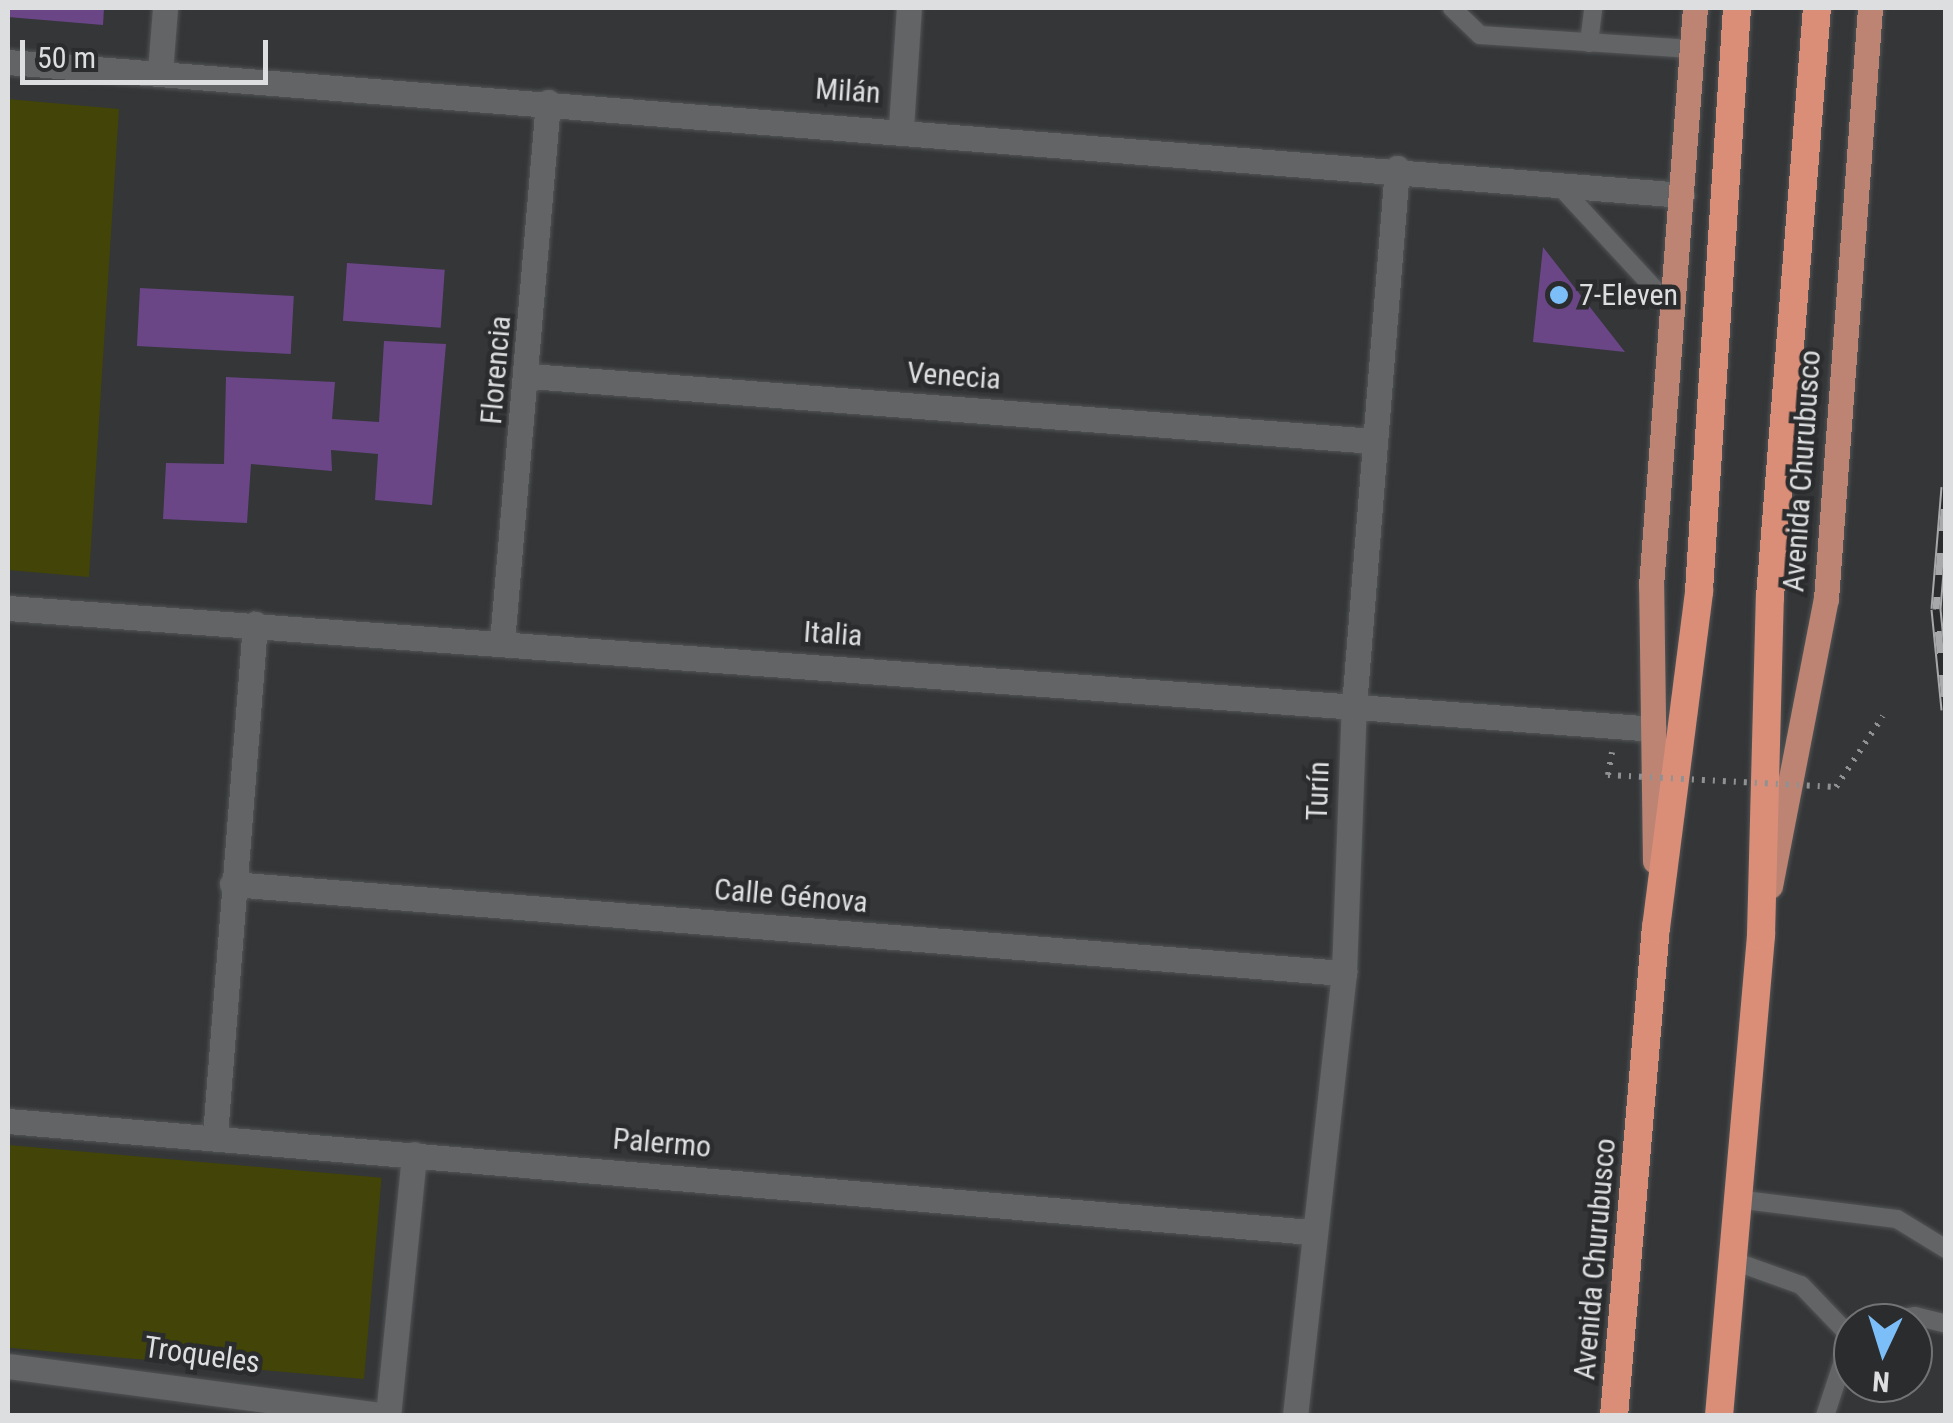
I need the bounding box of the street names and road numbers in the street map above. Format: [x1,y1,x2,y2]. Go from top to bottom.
street label: Milán [814,71,882,111]
street label: Florencia [473,314,519,426]
street label: Avenida Churubusco [1776,349,1828,593]
street label: Venecia [906,355,1002,397]
street label: Italia [802,614,864,654]
street label: Turín [1299,761,1337,821]
street label: Calle Génova [713,871,869,921]
street label: Palermo [611,1121,713,1165]
street label: Avenida Churubusco [1567,1137,1623,1381]
street label: Troqueles [142,1329,262,1381]

